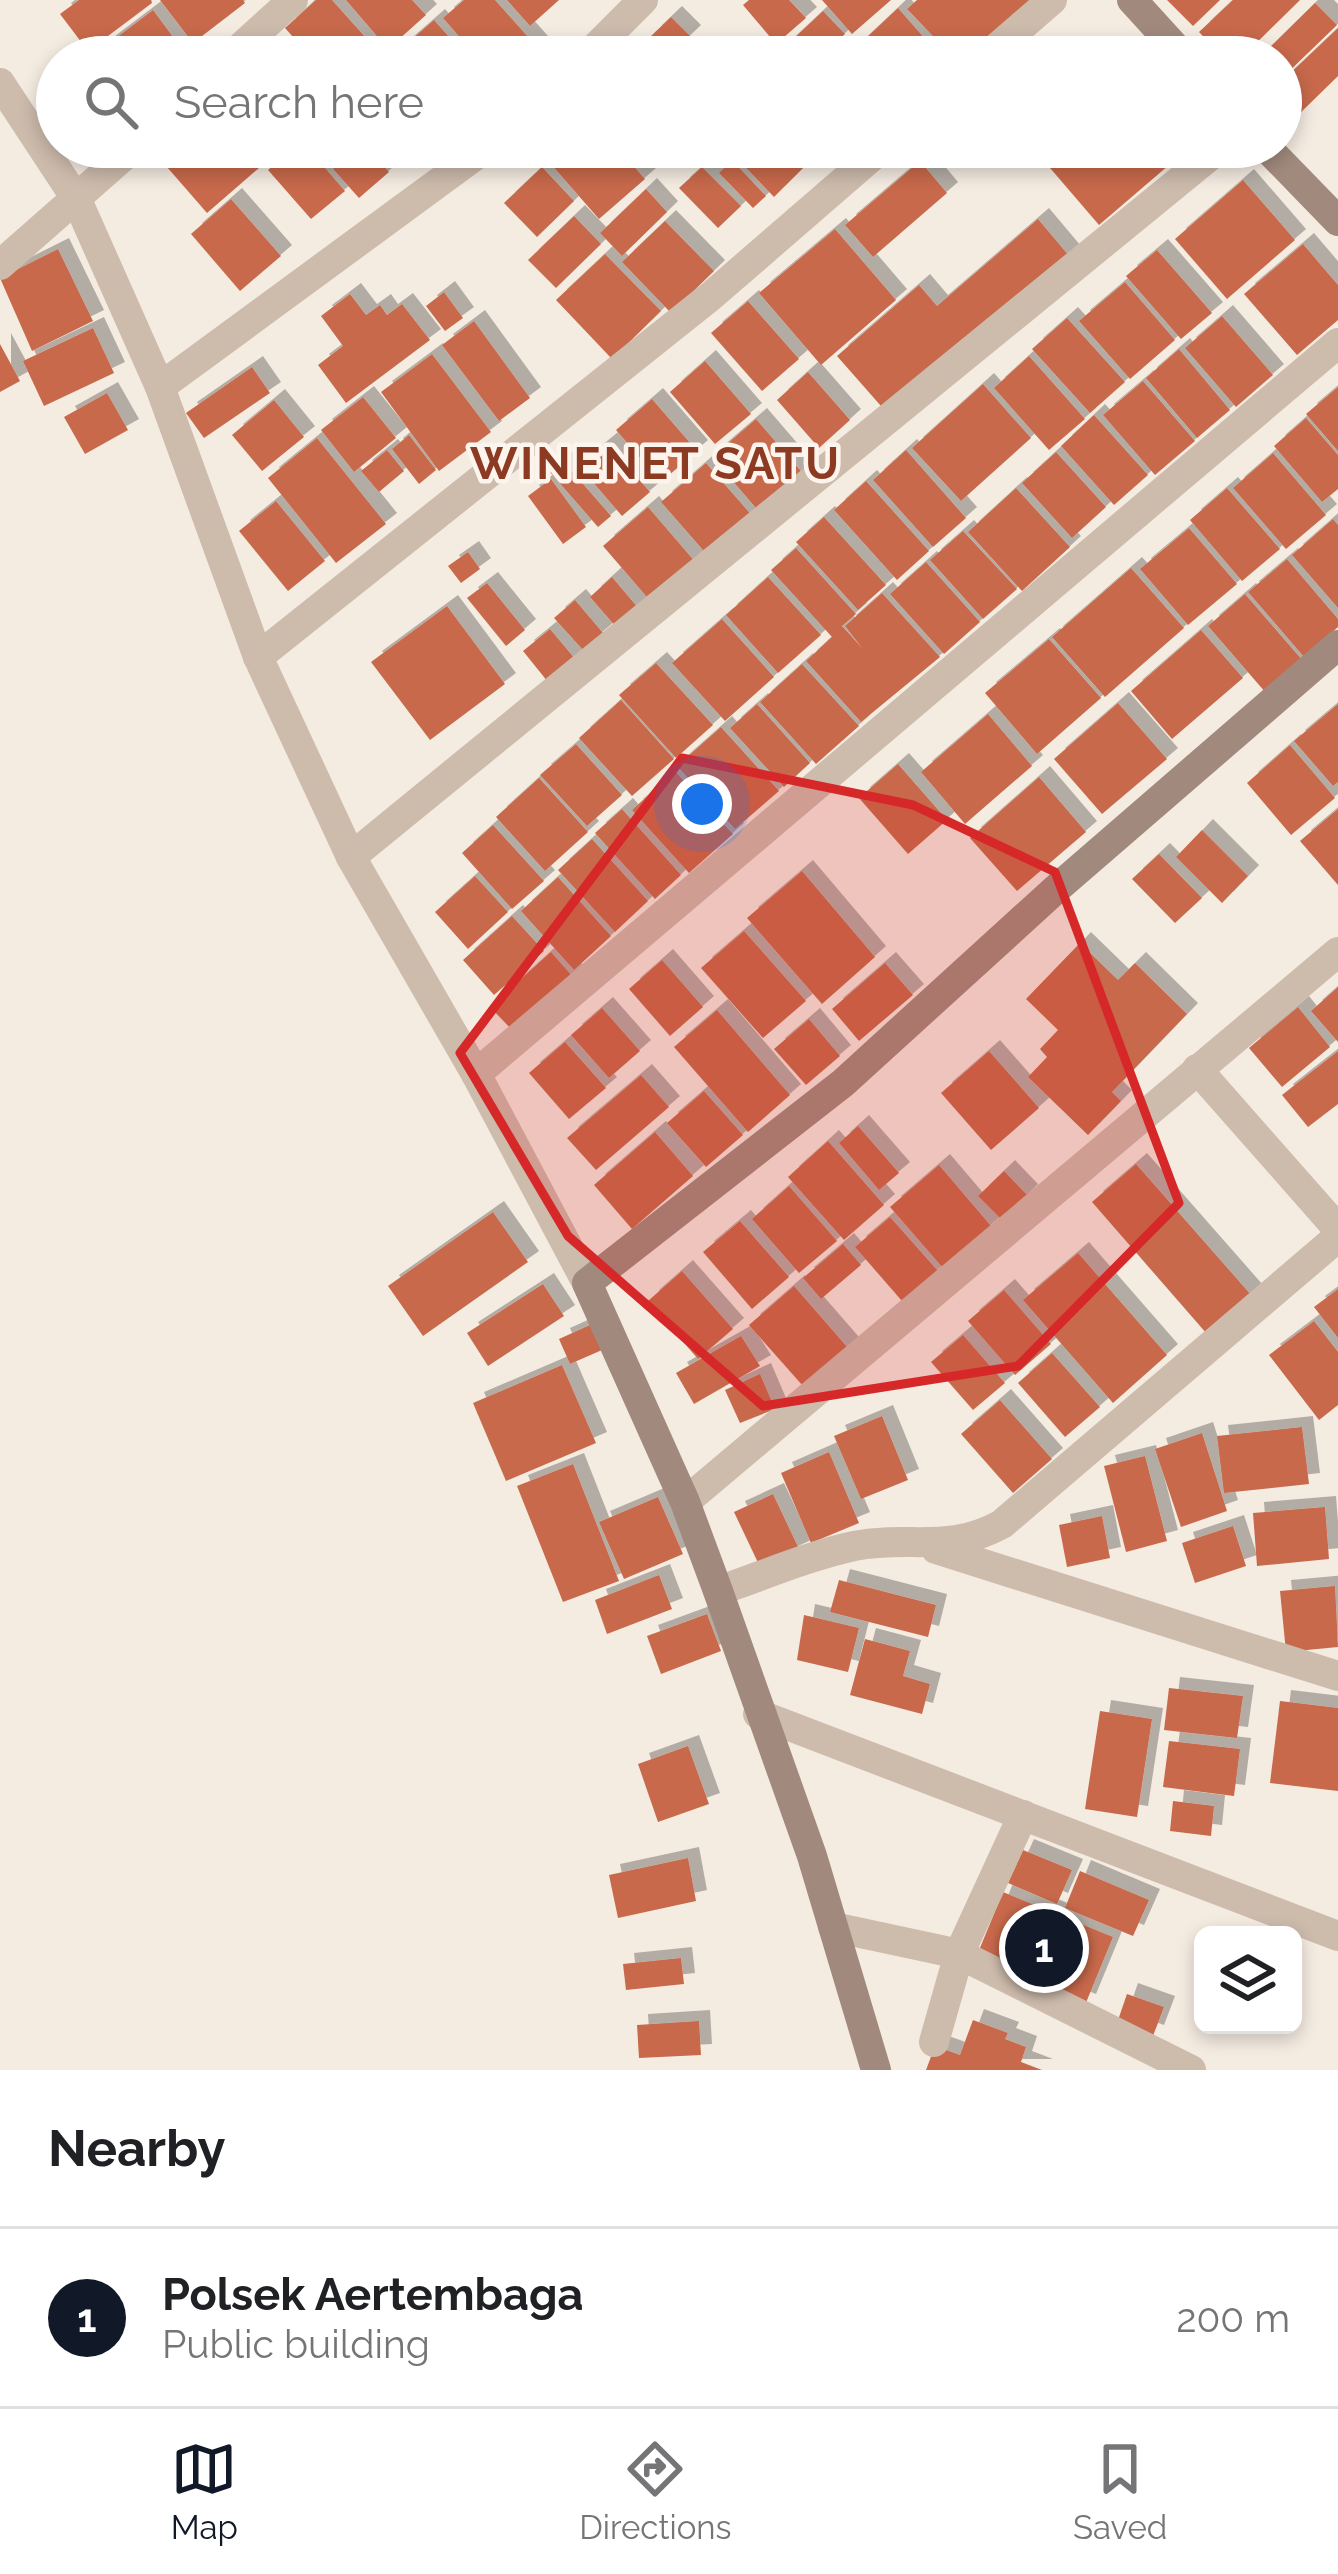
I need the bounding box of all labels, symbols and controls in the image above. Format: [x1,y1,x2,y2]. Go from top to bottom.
search box [36,36,1302,168]
icon: search [78,69,144,135]
text: Search here [174,76,424,129]
district label: WINENET SATU [470,437,842,490]
your location [672,774,732,834]
pin: 1 [1005,1903,1083,1993]
map controls [1194,1926,1302,2034]
button: layers [1194,1926,1302,2034]
text: Nearby [48,2118,225,2178]
text: Polsek Aertembaga [162,2268,583,2321]
text: 1 [77,2295,97,2341]
text: 200 m [1176,2295,1290,2341]
text: Public building [162,2321,430,2367]
tab: Map [171,2436,238,2547]
tab: Directions [579,2436,732,2547]
tab: Saved [1073,2436,1167,2547]

